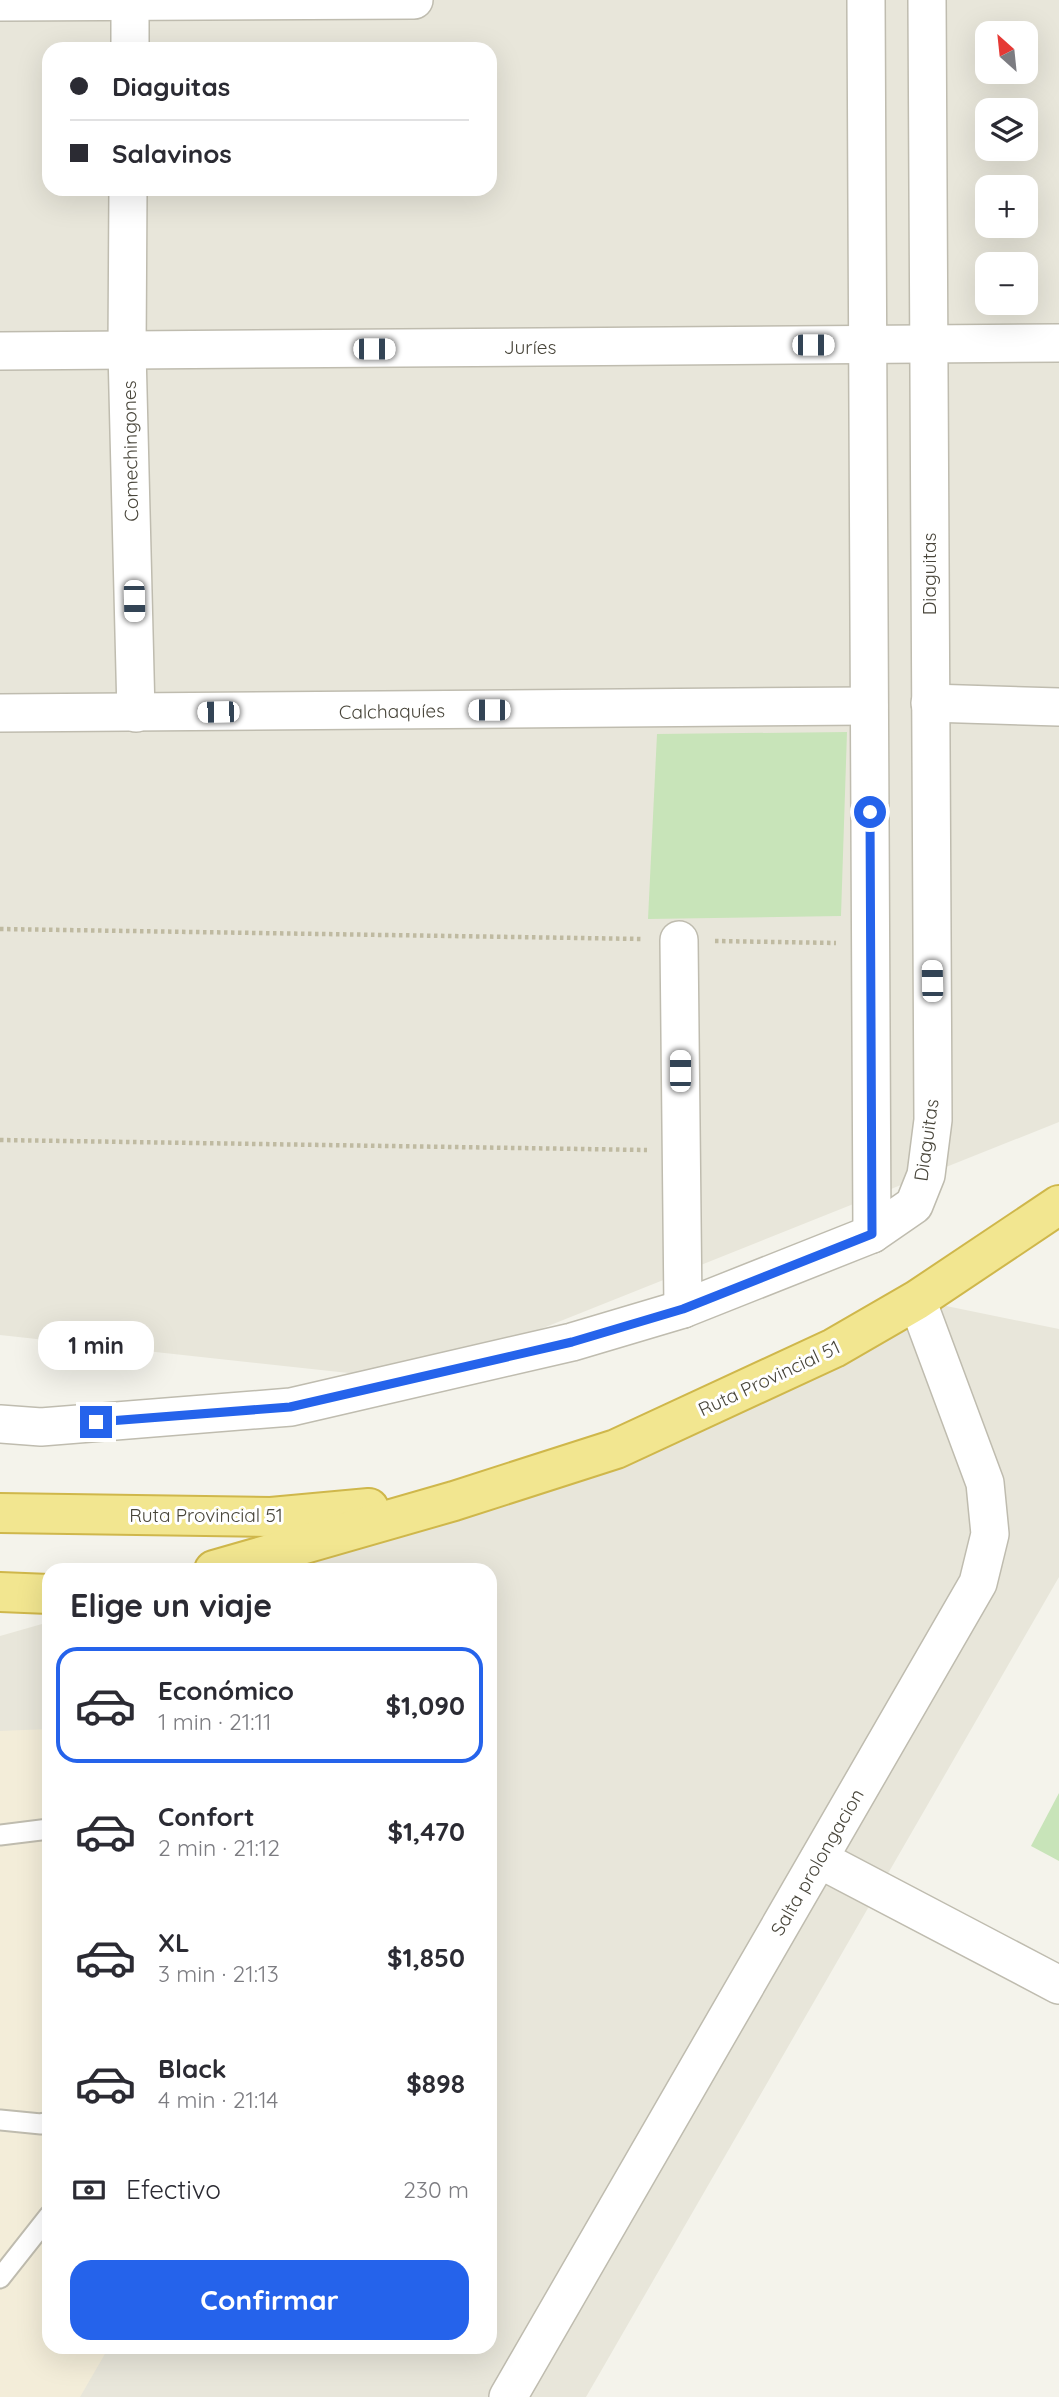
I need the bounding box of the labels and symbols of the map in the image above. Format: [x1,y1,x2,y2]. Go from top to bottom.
north arrow [975,21,1038,84]
street label: Juríes [504,335,556,359]
car [793,335,835,356]
car [354,339,396,360]
street label: Comechingones [117,380,143,522]
street label: Diaguitas [917,533,941,615]
car [124,580,145,622]
street label: Calchaquíes [339,698,445,724]
car [469,700,511,721]
car [197,701,240,723]
route start [854,796,886,828]
car [922,960,943,1002]
car [670,1050,691,1092]
street label: Diaguitas [908,1097,944,1183]
callout: 1 min [38,1320,154,1370]
street label: Ruta Provincial 51 [694,1335,844,1421]
route end [80,1406,112,1438]
street label: Ruta Provincial 51 [129,1503,283,1527]
street label: Salta prolongacion [765,1784,869,1940]

